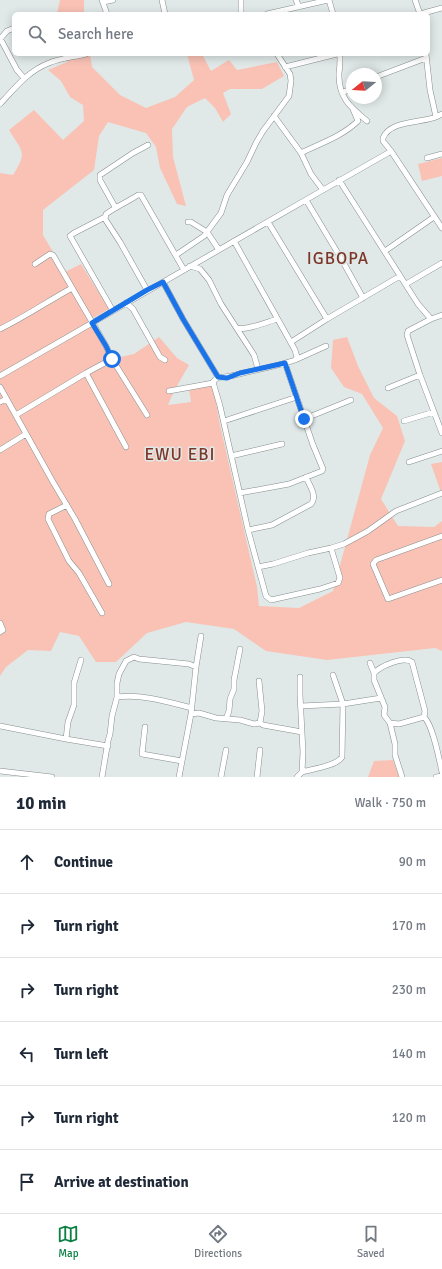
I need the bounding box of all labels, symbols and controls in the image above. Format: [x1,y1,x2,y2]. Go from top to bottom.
search box [12,12,430,56]
icon: search [26,23,48,45]
text: Search here [58,25,134,43]
north arrow [346,68,382,104]
district label: IGBOPA [307,248,369,269]
route start [103,350,121,368]
route end [295,410,313,428]
district label: EWU EBI [144,444,216,465]
text: 10 min [16,793,66,814]
text: Walk · 750 m [355,795,426,811]
icon: ahead [16,851,38,873]
text: Continue [54,853,113,871]
text: 90 m [399,854,426,870]
icon: right [16,915,38,937]
text: Turn right [54,917,119,935]
text: 170 m [392,918,426,934]
icon: right [16,979,38,1001]
text: Turn right [54,981,119,999]
text: 230 m [392,982,426,998]
icon: left [16,1043,38,1065]
text: Turn left [54,1045,108,1063]
text: 140 m [392,1046,426,1062]
icon: right [16,1107,38,1129]
text: Turn right [54,1109,119,1127]
text: 120 m [392,1110,426,1126]
icon: arrive [16,1171,38,1193]
text: Arrive at destination [54,1173,189,1191]
tab: Map [57,1223,79,1260]
tab: Directions [194,1223,242,1260]
tab: Saved [357,1223,385,1260]

